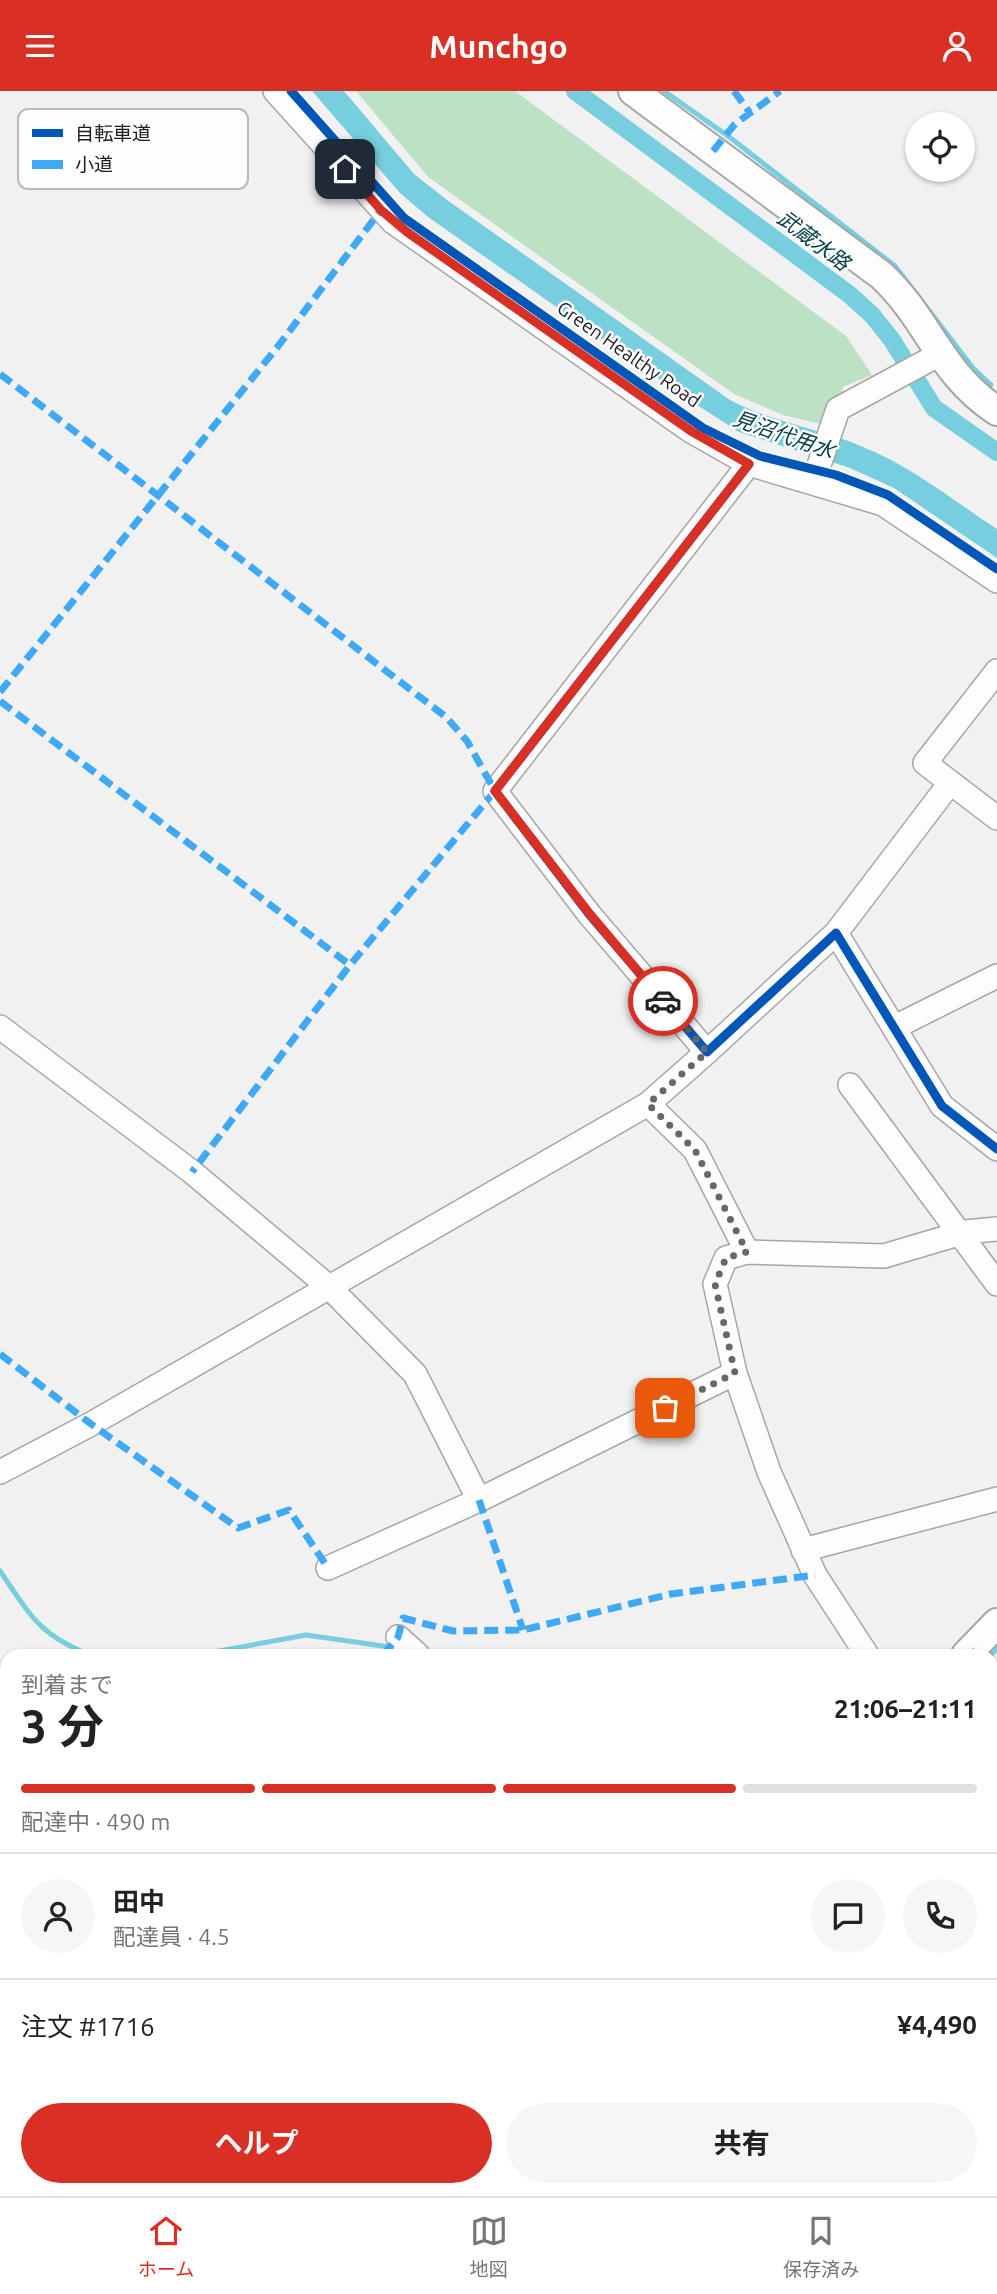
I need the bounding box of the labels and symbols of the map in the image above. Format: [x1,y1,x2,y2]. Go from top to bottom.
legend [18,109,248,189]
text: 自転車道 [75,122,151,144]
pin [315,139,375,199]
text: 小道 [75,153,113,175]
water label: 武蔵水路 [773,205,856,276]
street label: Green Healthy Road [553,296,705,412]
water label: 見沼代用水 [730,406,839,463]
courier [628,966,698,1036]
pin [635,1378,695,1438]

